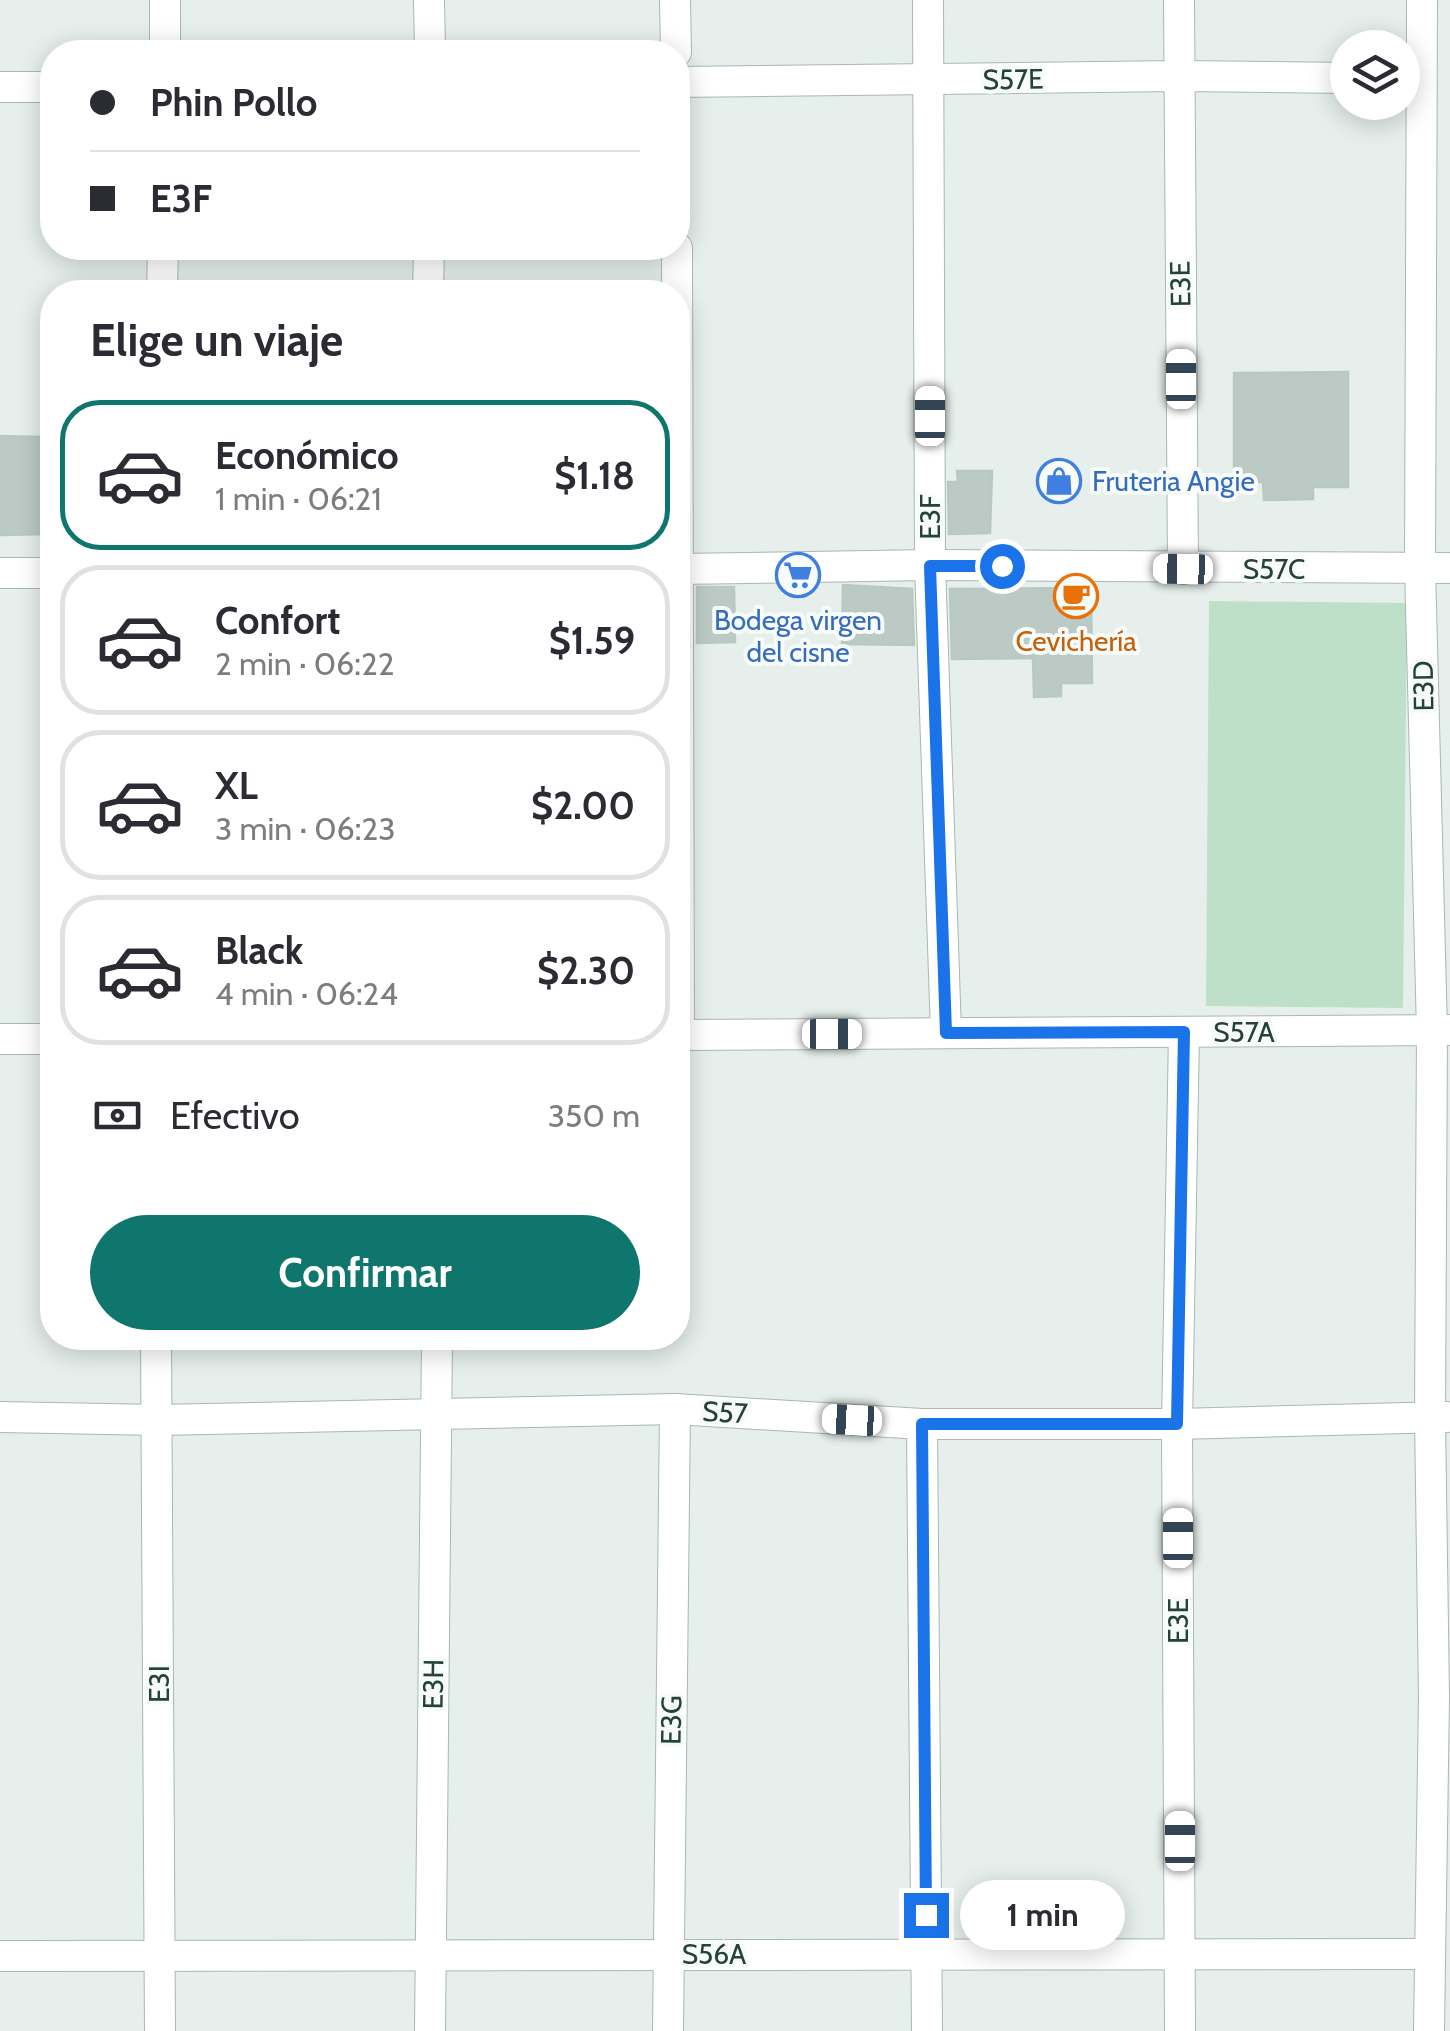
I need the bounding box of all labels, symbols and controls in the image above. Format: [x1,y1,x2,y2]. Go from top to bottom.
map controls [1330,30,1420,120]
button: layers [1330,30,1420,120]
street label: S57E [982,61,1044,97]
text: Phin Pollo [150,79,317,126]
text: E3F [150,175,212,222]
street label: E3E [1163,261,1197,307]
text: Elige un viaje [90,313,343,367]
car [1166,349,1196,409]
car [915,386,945,446]
icon: car [95,430,185,520]
text: Económico [215,432,399,479]
text: $1.18 [554,452,635,499]
shop icon: Fruteria Angie [1036,458,1082,504]
place label: Fruteria Angie [1092,464,1255,498]
text: 1 min · 06:21 [215,479,382,518]
street label: E3F [913,494,947,540]
route start [980,544,1025,589]
supermarket icon: Bodega virgen del cisne [775,552,821,598]
street label: S57C [1243,552,1305,586]
car [1153,553,1213,585]
cafe icon: Cevichería [1053,573,1099,619]
icon: car [95,595,185,685]
text: Confort [215,597,340,644]
place label: Bodega virgen del cisne [714,603,882,669]
text: $1.59 [549,617,635,664]
place label: Cevichería [1015,624,1137,658]
text: 2 min · 06:22 [215,644,394,683]
street label: E3D [1406,660,1440,712]
icon: car [95,760,185,850]
text: XL [215,762,258,809]
text: $2.00 [531,782,635,829]
text: 3 min · 06:23 [215,809,396,848]
icon: car [95,925,185,1015]
text: Black [215,927,303,974]
text: $2.30 [537,947,635,994]
text: 4 min · 06:24 [215,974,398,1013]
street label: S57A [1213,1015,1276,1049]
car [802,1019,862,1049]
icon: cash [90,1088,145,1143]
text: Efectivo [170,1092,300,1139]
text: 350 m [548,1096,640,1135]
button: Confirmar [90,1215,640,1330]
street label: S57 [701,1394,749,1430]
car [821,1403,883,1437]
car [1163,1508,1193,1568]
street label: E3E [1161,1598,1195,1644]
street label: E3H [416,1658,450,1710]
street label: E3I [142,1665,176,1703]
street label: E3G [654,1695,688,1745]
car [1165,1811,1195,1871]
callout: 1 min [961,1880,1126,1950]
route end [904,1893,949,1938]
text: 1 min [1006,1895,1079,1934]
street label: S56A [682,1937,747,1971]

